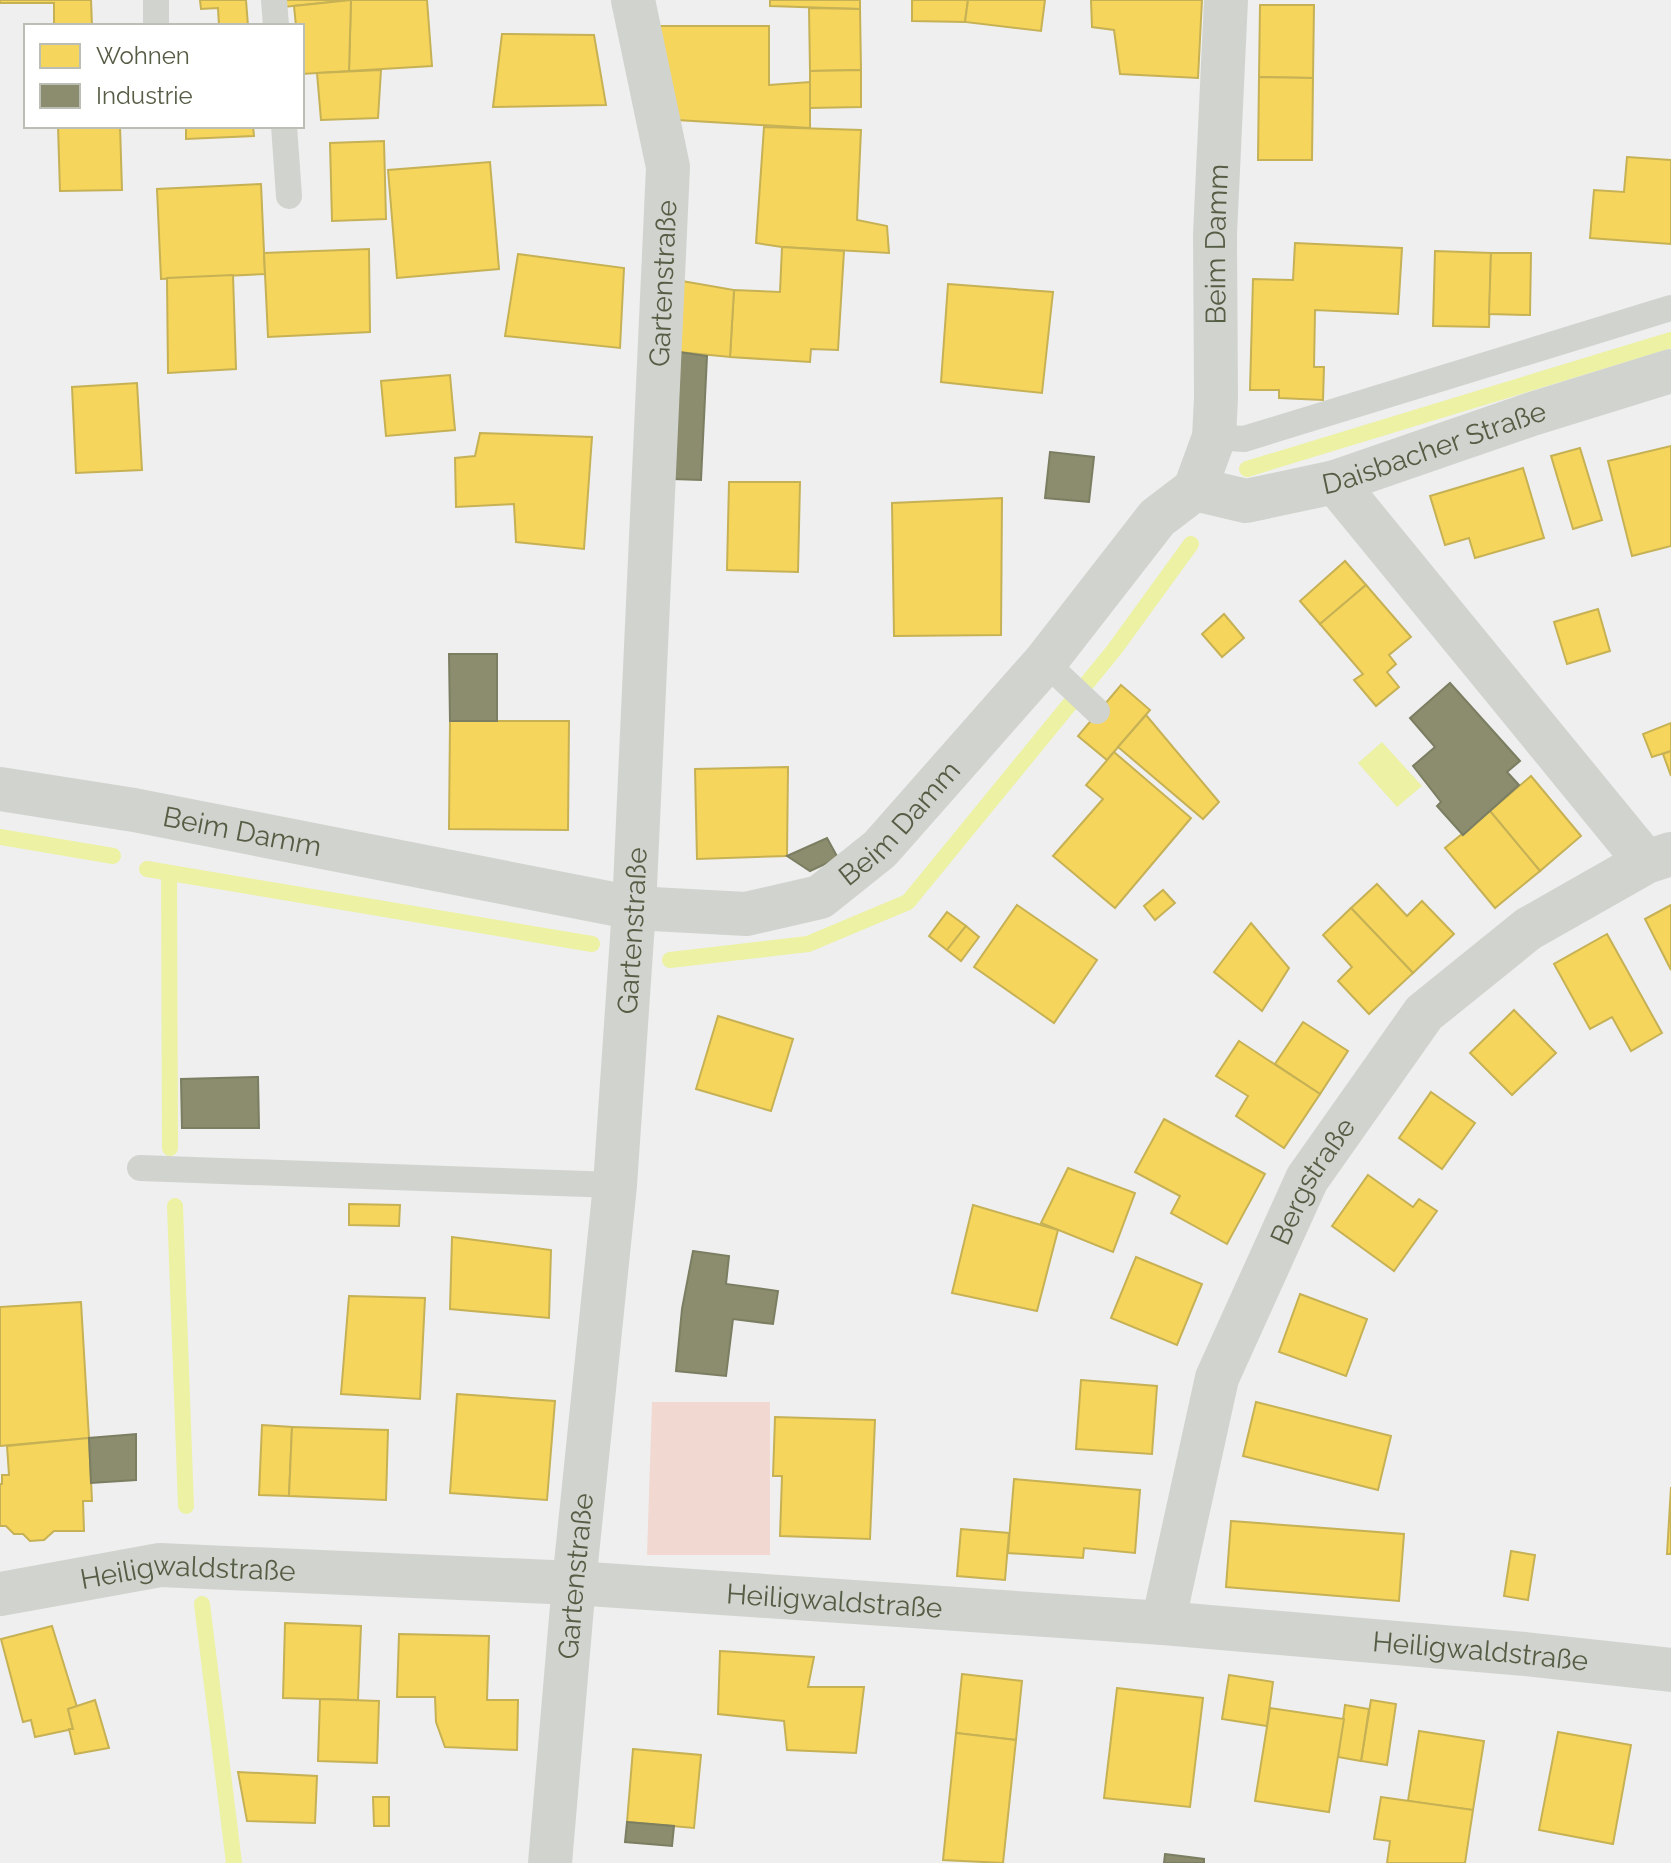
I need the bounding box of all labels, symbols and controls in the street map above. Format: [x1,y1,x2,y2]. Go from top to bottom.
legend [24,24,304,128]
text: Wohnen [96,41,190,70]
text: Industrie [96,81,193,110]
street label: Beim Damm [1199,163,1235,325]
street label: Gartenstraße [643,199,683,368]
street label: Daisbacher Straße [1319,395,1550,501]
street label: Beim Damm [832,754,967,893]
street label: Beim Damm [160,800,324,863]
street label: Gartenstraße [611,847,654,1015]
street label: Bergstraße [1264,1111,1362,1250]
street label: Gartenstraße [552,1491,600,1661]
street label: Heiligwaldstraße [78,1549,296,1596]
street label: Heiligwaldstraße [725,1577,944,1625]
street label: Heiligwaldstraße [1371,1625,1590,1678]

